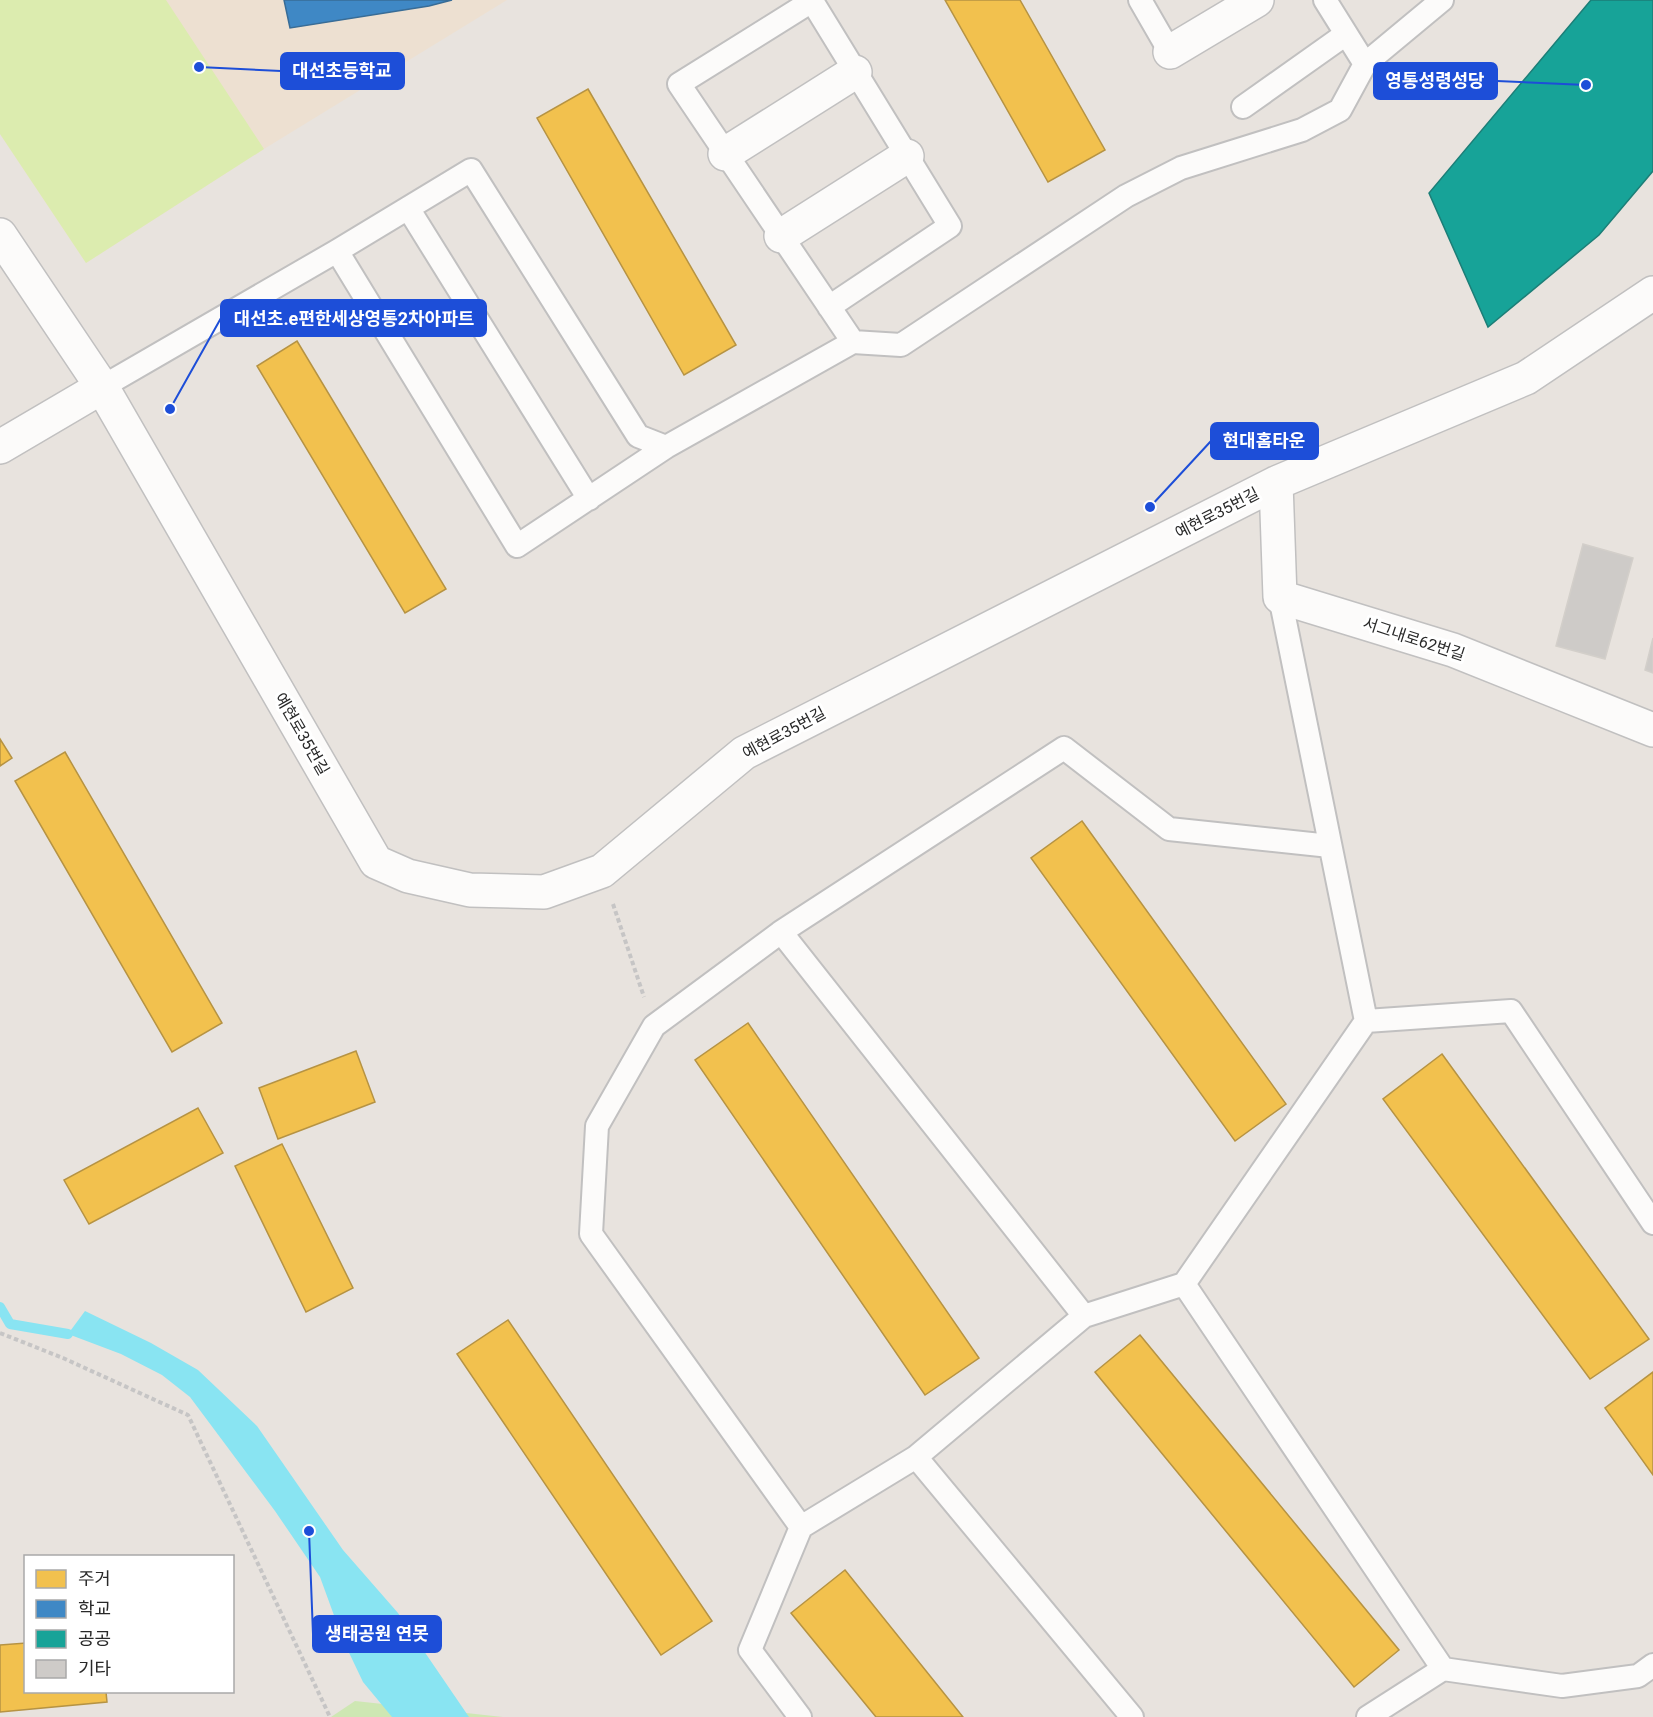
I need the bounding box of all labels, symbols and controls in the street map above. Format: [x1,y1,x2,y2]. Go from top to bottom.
callout: 대선초등학교 [281,53,404,89]
text: 대선초등학교 [292,60,392,81]
callout: 영통성령성당 [1374,63,1497,99]
text: 영통성령성당 [1385,70,1485,91]
callout: 대선초.e편한세상영통2차아파트 [221,300,486,336]
text: 대선초.e편한세상영통2차아파트 [234,308,474,329]
callout: 현대홈타운 [1211,423,1318,459]
text: 현대홈타운 [1223,430,1305,451]
street label: 예현로35번길 [1172,484,1262,542]
street label: 서그내로62번길 [1361,614,1467,664]
street label: 예현로35번길 [271,690,333,778]
street label: 예현로35번길 [739,703,829,763]
legend [24,1555,234,1693]
text: 주거 [78,1568,111,1589]
text: 학교 [78,1598,111,1619]
callout: 생태공원 연못 [313,1616,441,1652]
text: 생태공원 연못 [325,1623,429,1644]
text: 공공 [78,1628,111,1649]
text: 기타 [78,1658,112,1679]

